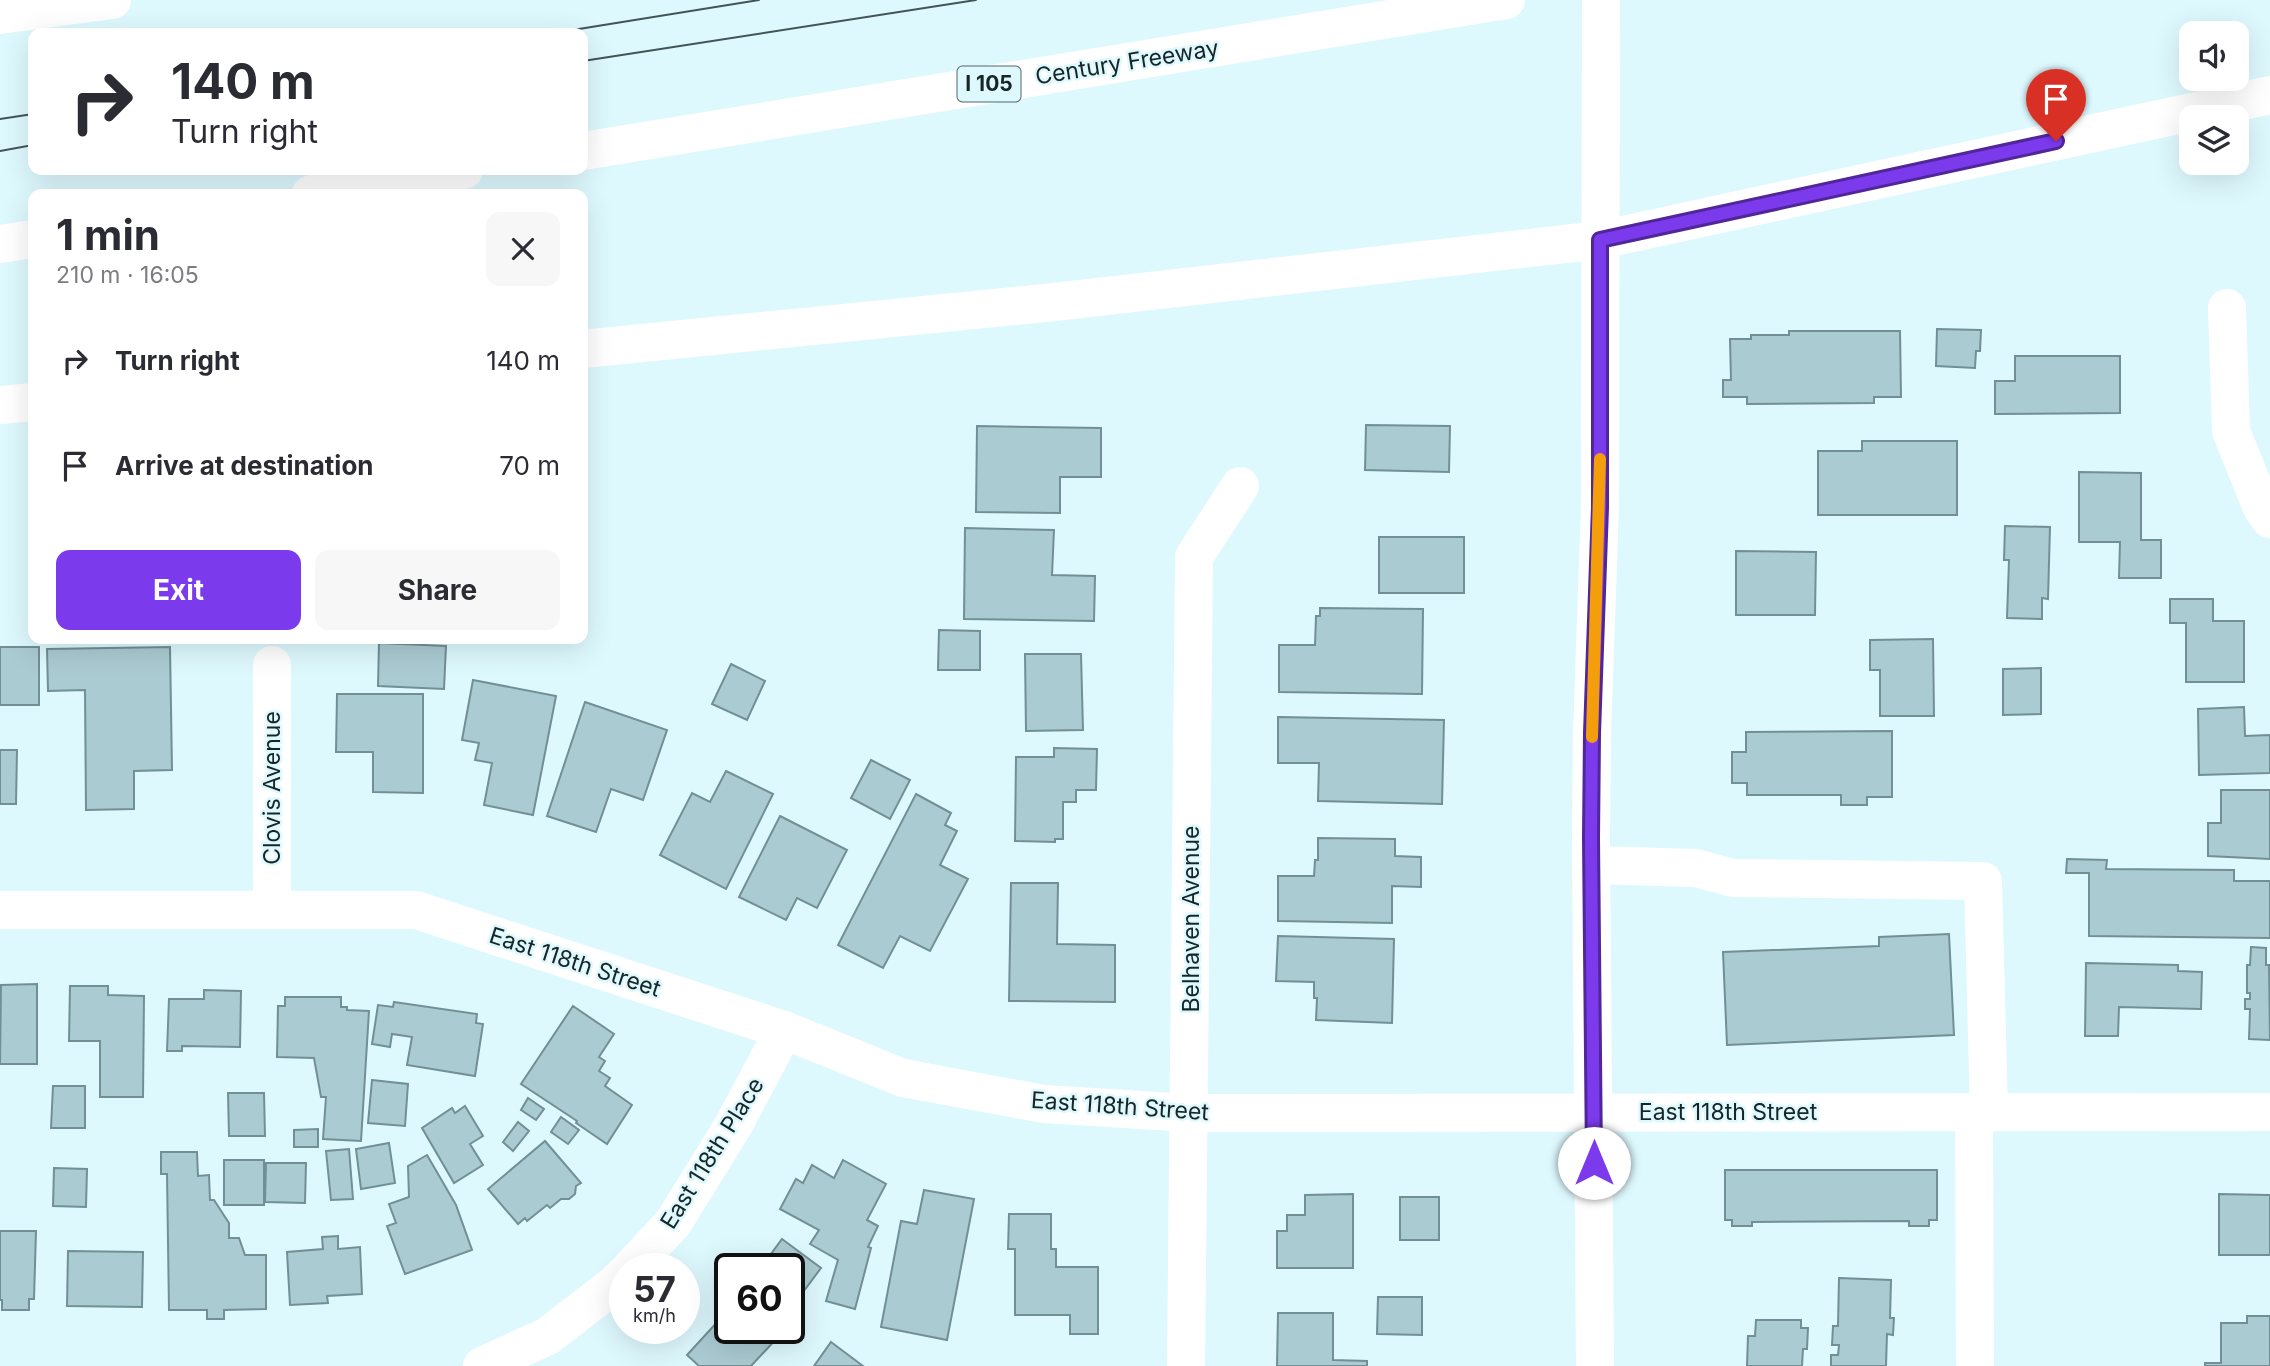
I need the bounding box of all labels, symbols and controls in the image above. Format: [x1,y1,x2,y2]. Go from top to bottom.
map controls [2179,21,2249,175]
button: sound [2179,21,2249,91]
street label: Century Freeway [1033,34,1221,90]
text: 140 m [171,52,315,111]
icon: right [56,56,147,147]
road number: I 105 [958,66,1020,102]
pin [2026,69,2086,141]
icon: arrive [2037,80,2075,118]
button: layers [2179,105,2249,175]
text: Turn right [171,112,318,151]
text: 1 min [56,209,160,260]
button: close [486,212,560,286]
text: 210 m · 16:05 [56,261,199,289]
icon: right [56,342,94,380]
text: Turn right [115,345,240,376]
text: 140 m [486,345,560,376]
icon: arrive [56,447,94,485]
text: Arrive at destination [115,450,374,481]
text: 70 m [499,450,560,481]
button: Exit [56,550,301,630]
button: Share [315,550,560,630]
street label: Clovis Avenue [258,711,286,865]
street label: Belhaven Avenue [1177,826,1205,1012]
street label: East 118th Street [486,921,665,1003]
street label: East 118th Place [654,1072,770,1234]
street label: East 118th Street [1030,1086,1210,1126]
street label: East 118th Street [1639,1098,1818,1126]
position arrow [1557,1126,1631,1200]
speed limit sign: 60 [714,1253,805,1344]
text: 57 [633,1268,676,1310]
text: km/h [633,1305,676,1326]

